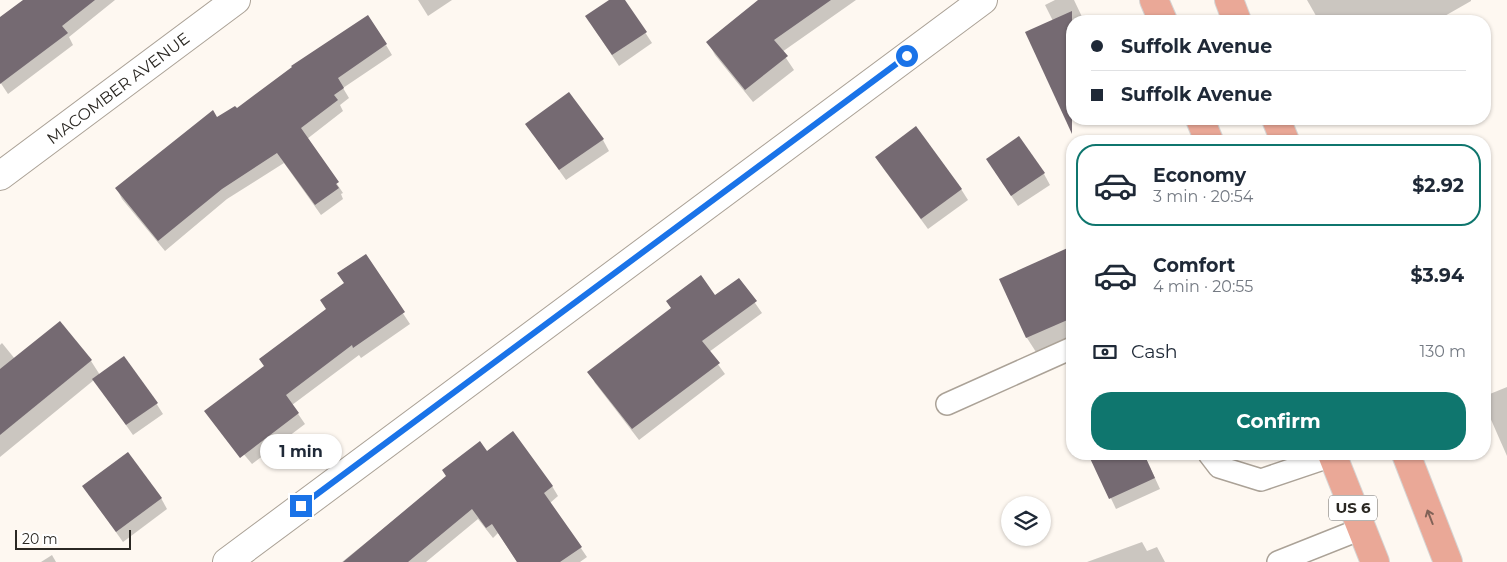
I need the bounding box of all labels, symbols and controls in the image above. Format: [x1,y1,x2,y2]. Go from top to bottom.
street label: MACOMBER AVENUE [43,29,193,148]
text: Suffolk Avenue [1121,35,1272,58]
route start [896,45,918,67]
text: Suffolk Avenue [1121,83,1272,106]
icon: car [1093,163,1138,208]
text: Economy [1153,164,1246,187]
text: $2.92 [1412,174,1464,197]
text: 3 min · 20:54 [1153,187,1253,206]
icon: car [1093,253,1138,298]
text: Comfort [1153,254,1235,277]
text: $3.94 [1411,264,1464,287]
text: 4 min · 20:55 [1153,277,1253,296]
icon: cash [1091,338,1119,366]
text: Cash [1131,340,1178,363]
text: 130 m [1419,342,1466,361]
button: Confirm [1091,392,1466,450]
callout: 1 min [260,434,342,468]
text: 1 min [279,442,323,461]
route end [290,495,312,517]
map controls [1001,496,1051,546]
button: layers [1001,496,1051,546]
road number: US 6 [1329,496,1377,520]
one-way arrow [1425,509,1434,525]
scale bar [15,527,131,550]
text: 20 m [22,530,58,548]

